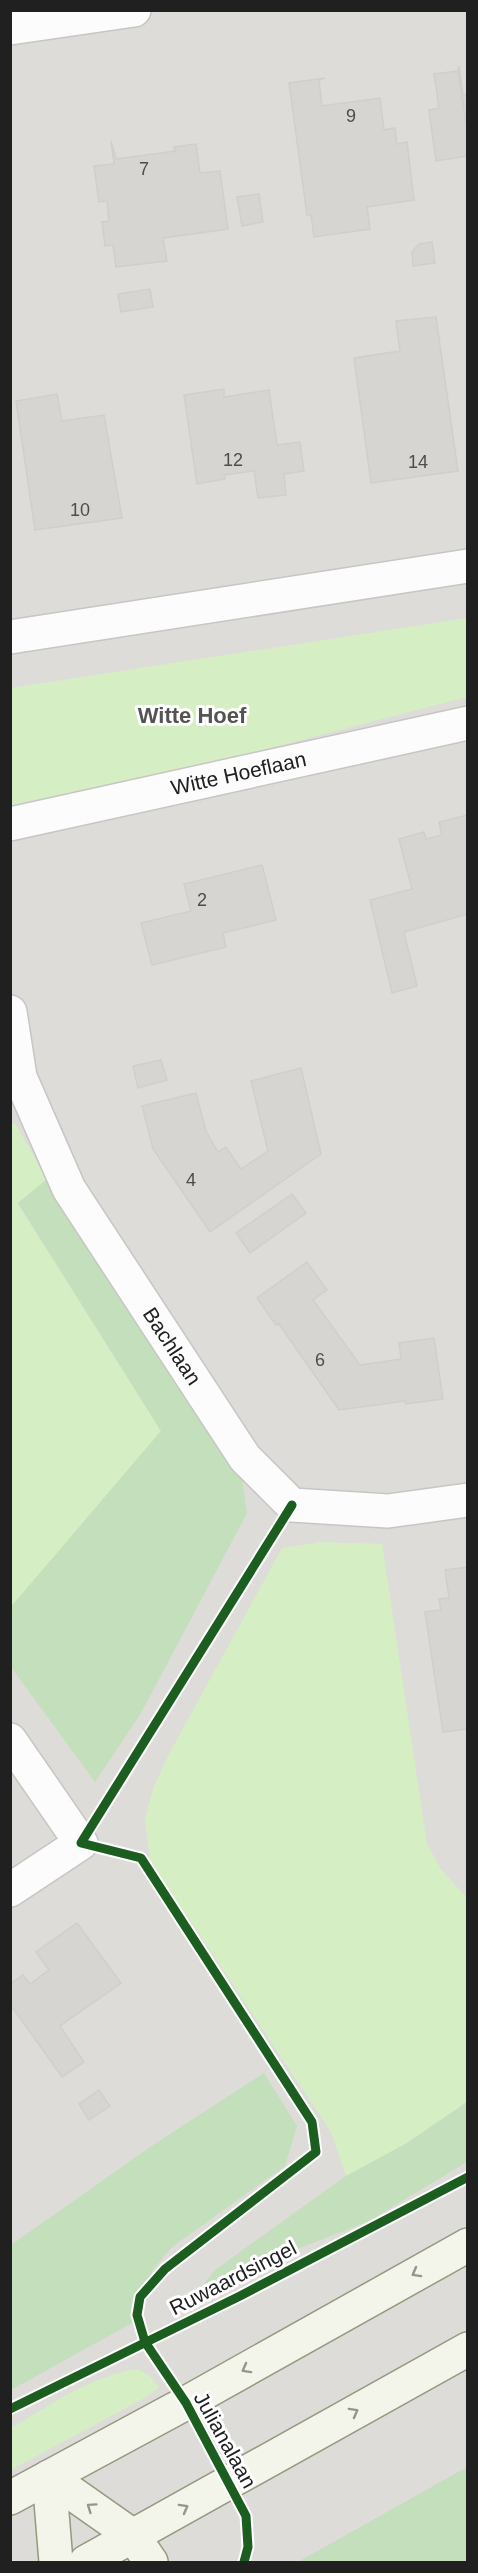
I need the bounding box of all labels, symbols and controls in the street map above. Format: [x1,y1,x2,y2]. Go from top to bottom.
house number: 9 [346,106,356,126]
house number: 7 [139,159,149,179]
house number: 12 [223,450,243,470]
house number: 14 [408,452,428,472]
house number: 10 [70,500,90,520]
district label: Witte Hoef [138,703,247,728]
street label: Witte Hoeflaan [169,747,308,799]
house number: 2 [197,890,207,910]
house number: 4 [186,1170,196,1190]
street label: Bachlaan [139,1303,206,1389]
house number: 6 [315,1350,325,1370]
street label: Ruwaardsingel [166,2236,300,2319]
one-way arrow [412,2266,423,2278]
one-way arrow [242,2362,252,2373]
street label: Julianalaan [190,2388,261,2492]
one-way arrow [348,2408,359,2419]
one-way arrow [87,2503,98,2514]
one-way arrow [178,2503,188,2515]

